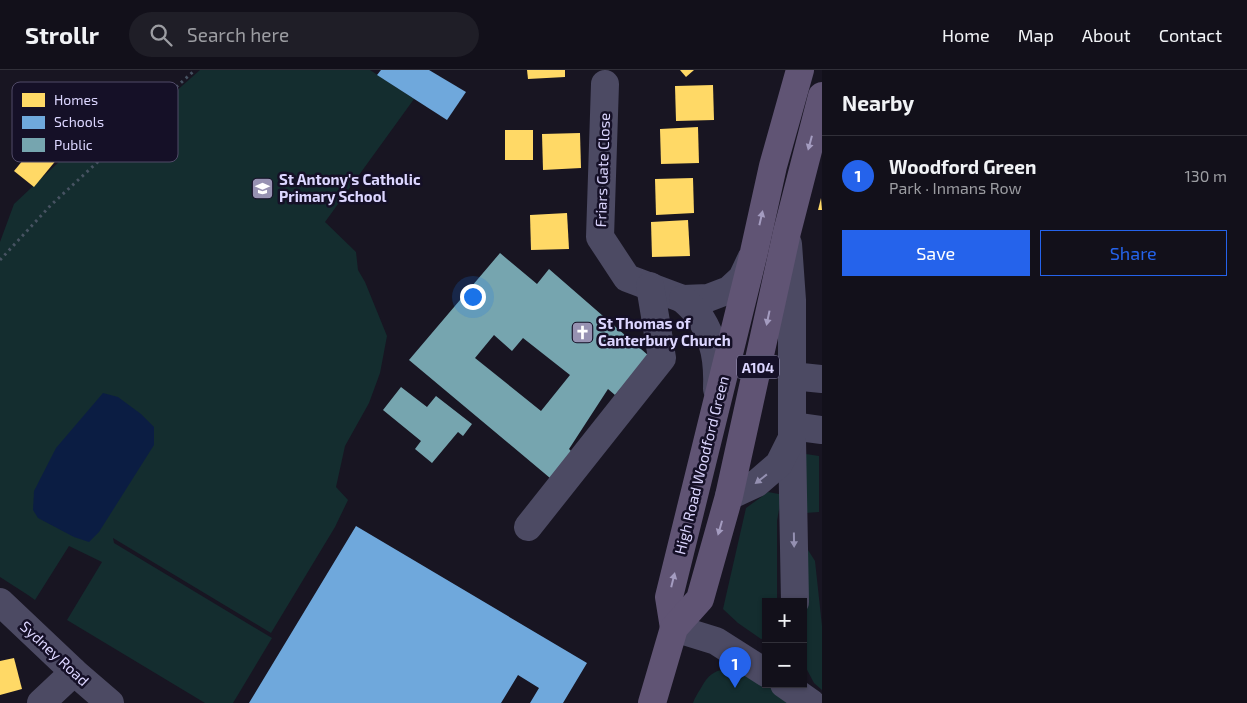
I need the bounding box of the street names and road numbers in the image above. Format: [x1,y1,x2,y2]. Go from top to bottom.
street label: Friars Gate Close [591,112,613,228]
road number: A104 [737,356,779,378]
street label: High Road Woodford Green [670,374,732,556]
street label: Sydney Road [17,617,93,689]

